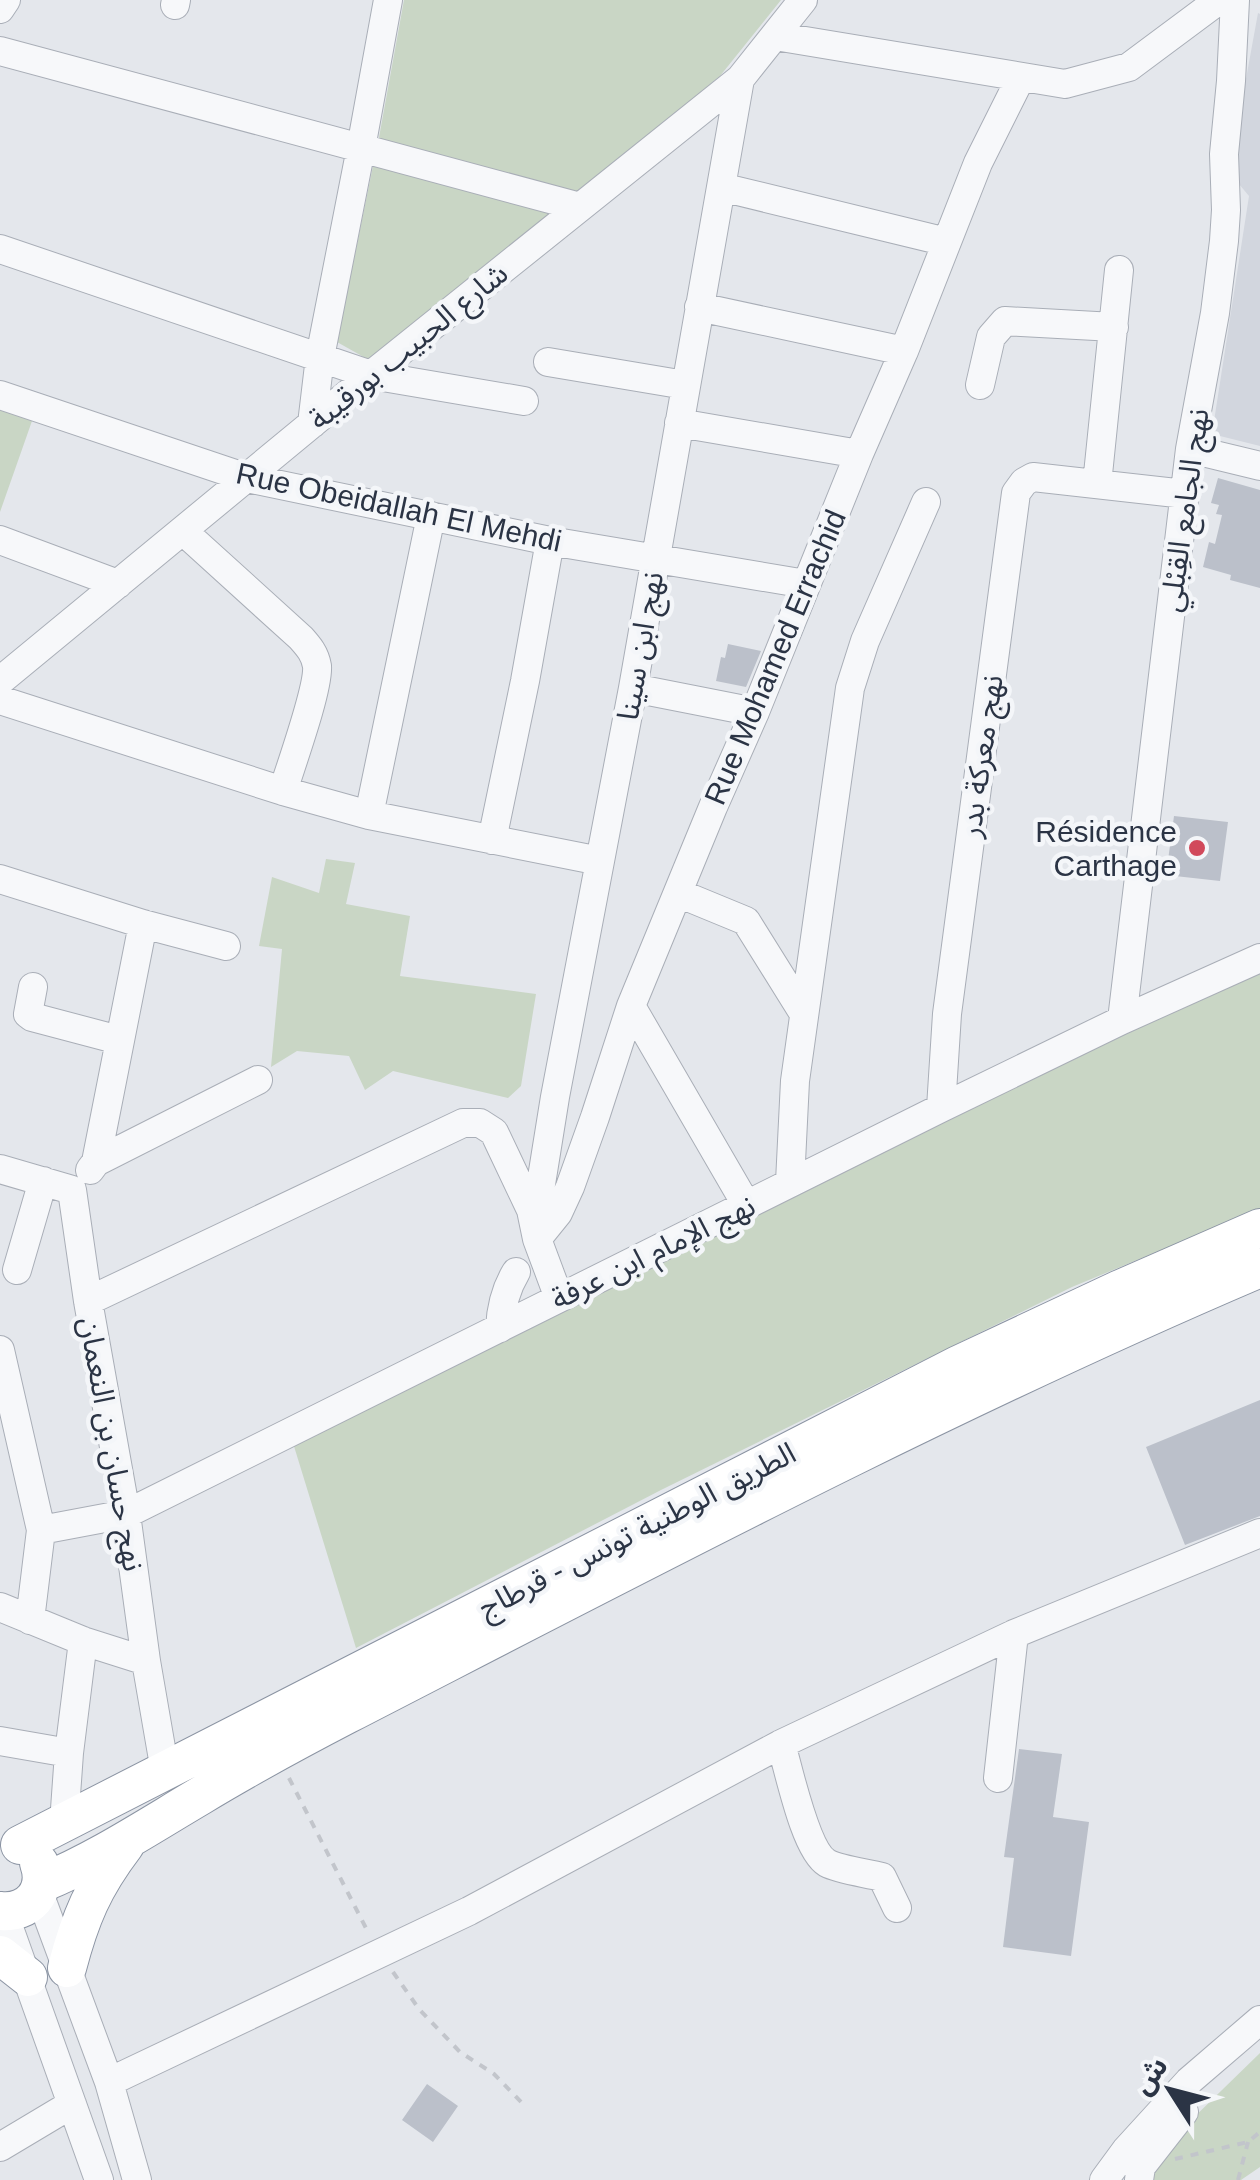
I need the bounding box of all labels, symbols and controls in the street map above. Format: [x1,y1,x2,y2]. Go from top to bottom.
street label: شارع الحبيب بورقيبة [302,256,517,441]
street label: نهج الجامع القِبْلي [1153,406,1222,615]
street label: Rue Obeidallah El Mehdi [233,456,565,558]
street label: Rue Mohamed Errachid [698,505,852,809]
street label: نهج ابن سينا [611,569,675,724]
street label: نهج معركة بدر [953,673,1015,841]
place label: Résidence Carthage [1035,815,1177,882]
marker: Résidence Carthage [1186,837,1208,859]
street label: نهج الإمام ابن عرفة [546,1188,763,1321]
street label: نهج حسان بن النعمان [67,1314,151,1575]
street label: الطريق الوطنية تونس - قرطاج [473,1436,804,1630]
north arrow [1120,2040,1220,2140]
text: ش [1126,2051,1174,2100]

